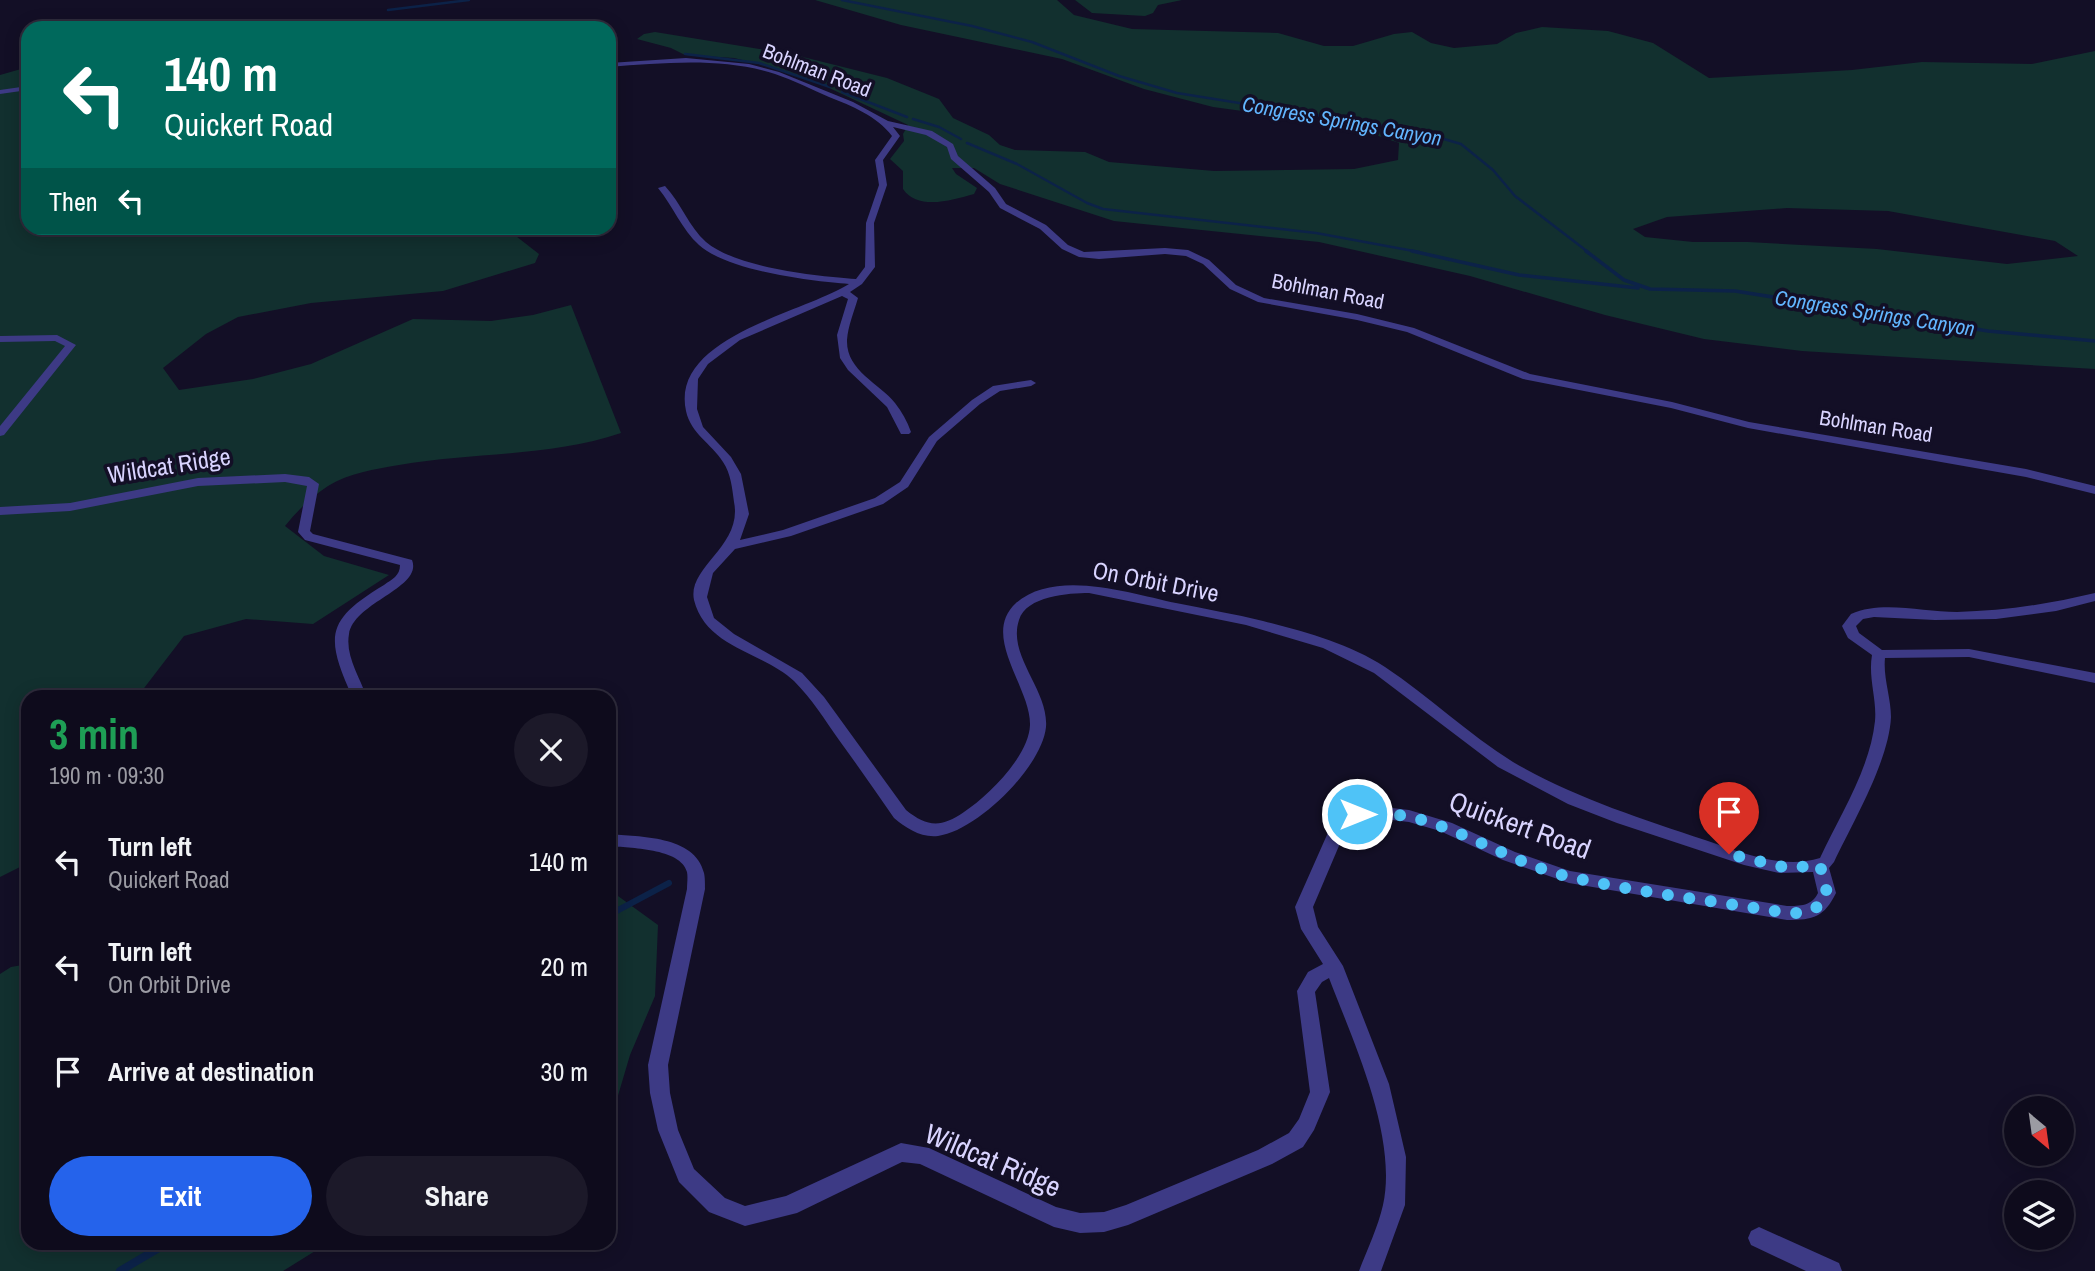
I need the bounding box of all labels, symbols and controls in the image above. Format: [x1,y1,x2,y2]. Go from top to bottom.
street label: Bohlman Road [759,36,875,104]
text: 140 m [164,40,278,106]
icon: left [49,49,140,140]
water label: Congress Springs Canyon [1240,89,1444,153]
text: Quickert Road [164,103,333,146]
icon: left [112,182,150,220]
text: Then [49,184,98,219]
street label: Bohlman Road [1269,266,1387,316]
water label: Congress Springs Canyon [1773,283,1977,343]
street label: Bohlman Road [1817,403,1935,449]
street label: Wildcat Ridge [105,440,233,490]
street label: On Orbit Drive [1090,553,1222,609]
text: 3 min [49,706,139,762]
button: close [514,713,588,787]
text: 190 m · 09:30 [49,760,164,791]
position arrow [1320,777,1394,851]
street label: Quickert Road [1444,782,1596,868]
pin [1699,782,1759,854]
icon: arrive [1710,793,1748,831]
text: Turn left [108,829,192,864]
icon: left [49,843,87,881]
text: 140 m [529,844,588,879]
text: Quickert Road [108,864,230,895]
text: Turn left [108,934,192,969]
icon: left [49,948,87,986]
text: 20 m [541,949,588,984]
text: On Orbit Drive [108,969,231,1000]
icon: arrive [49,1053,87,1091]
text: Arrive at destination [108,1054,314,1089]
text: 30 m [541,1054,588,1089]
north arrow [2004,1096,2074,1166]
map controls [2004,1096,2074,1250]
street label: Wildcat Ridge [919,1114,1067,1206]
button: Exit [49,1156,312,1236]
button: Share [326,1156,588,1236]
button: layers [2004,1180,2074,1250]

